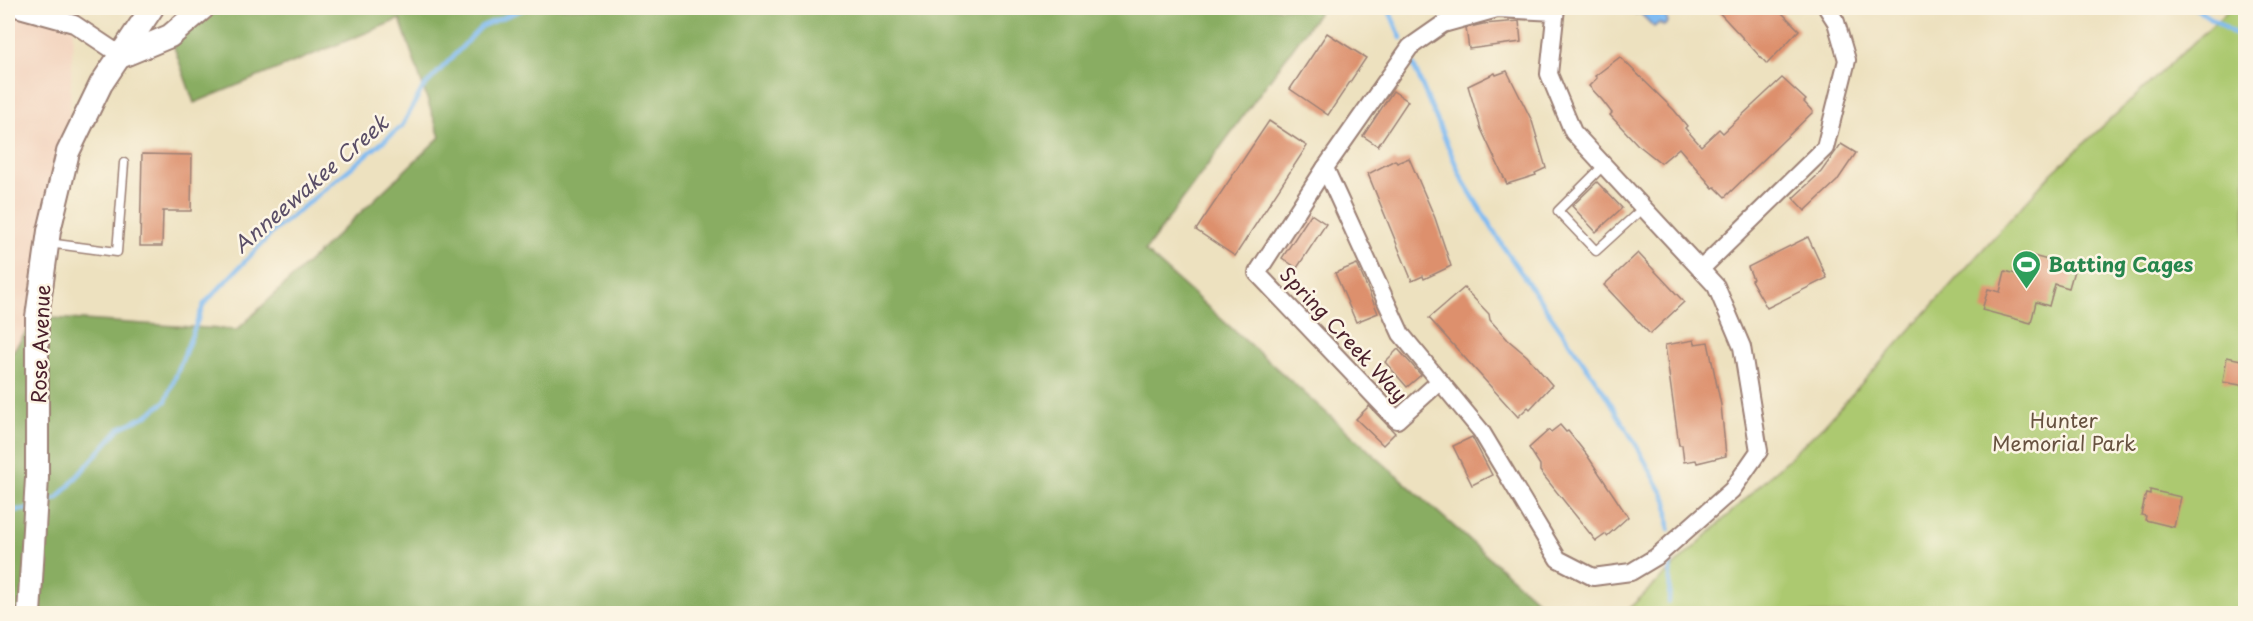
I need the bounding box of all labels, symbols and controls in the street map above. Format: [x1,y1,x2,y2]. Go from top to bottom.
water label: Anneewakee Creek [225,106,396,260]
sports icon: Batting Cages [2011,248,2043,290]
place label: Batting Cages [2048,249,2194,279]
street label: Spring Creek Way [1273,260,1415,408]
street label: Rose Avenue [23,284,57,404]
park label: Hunter Memorial Park [1992,405,2136,458]

